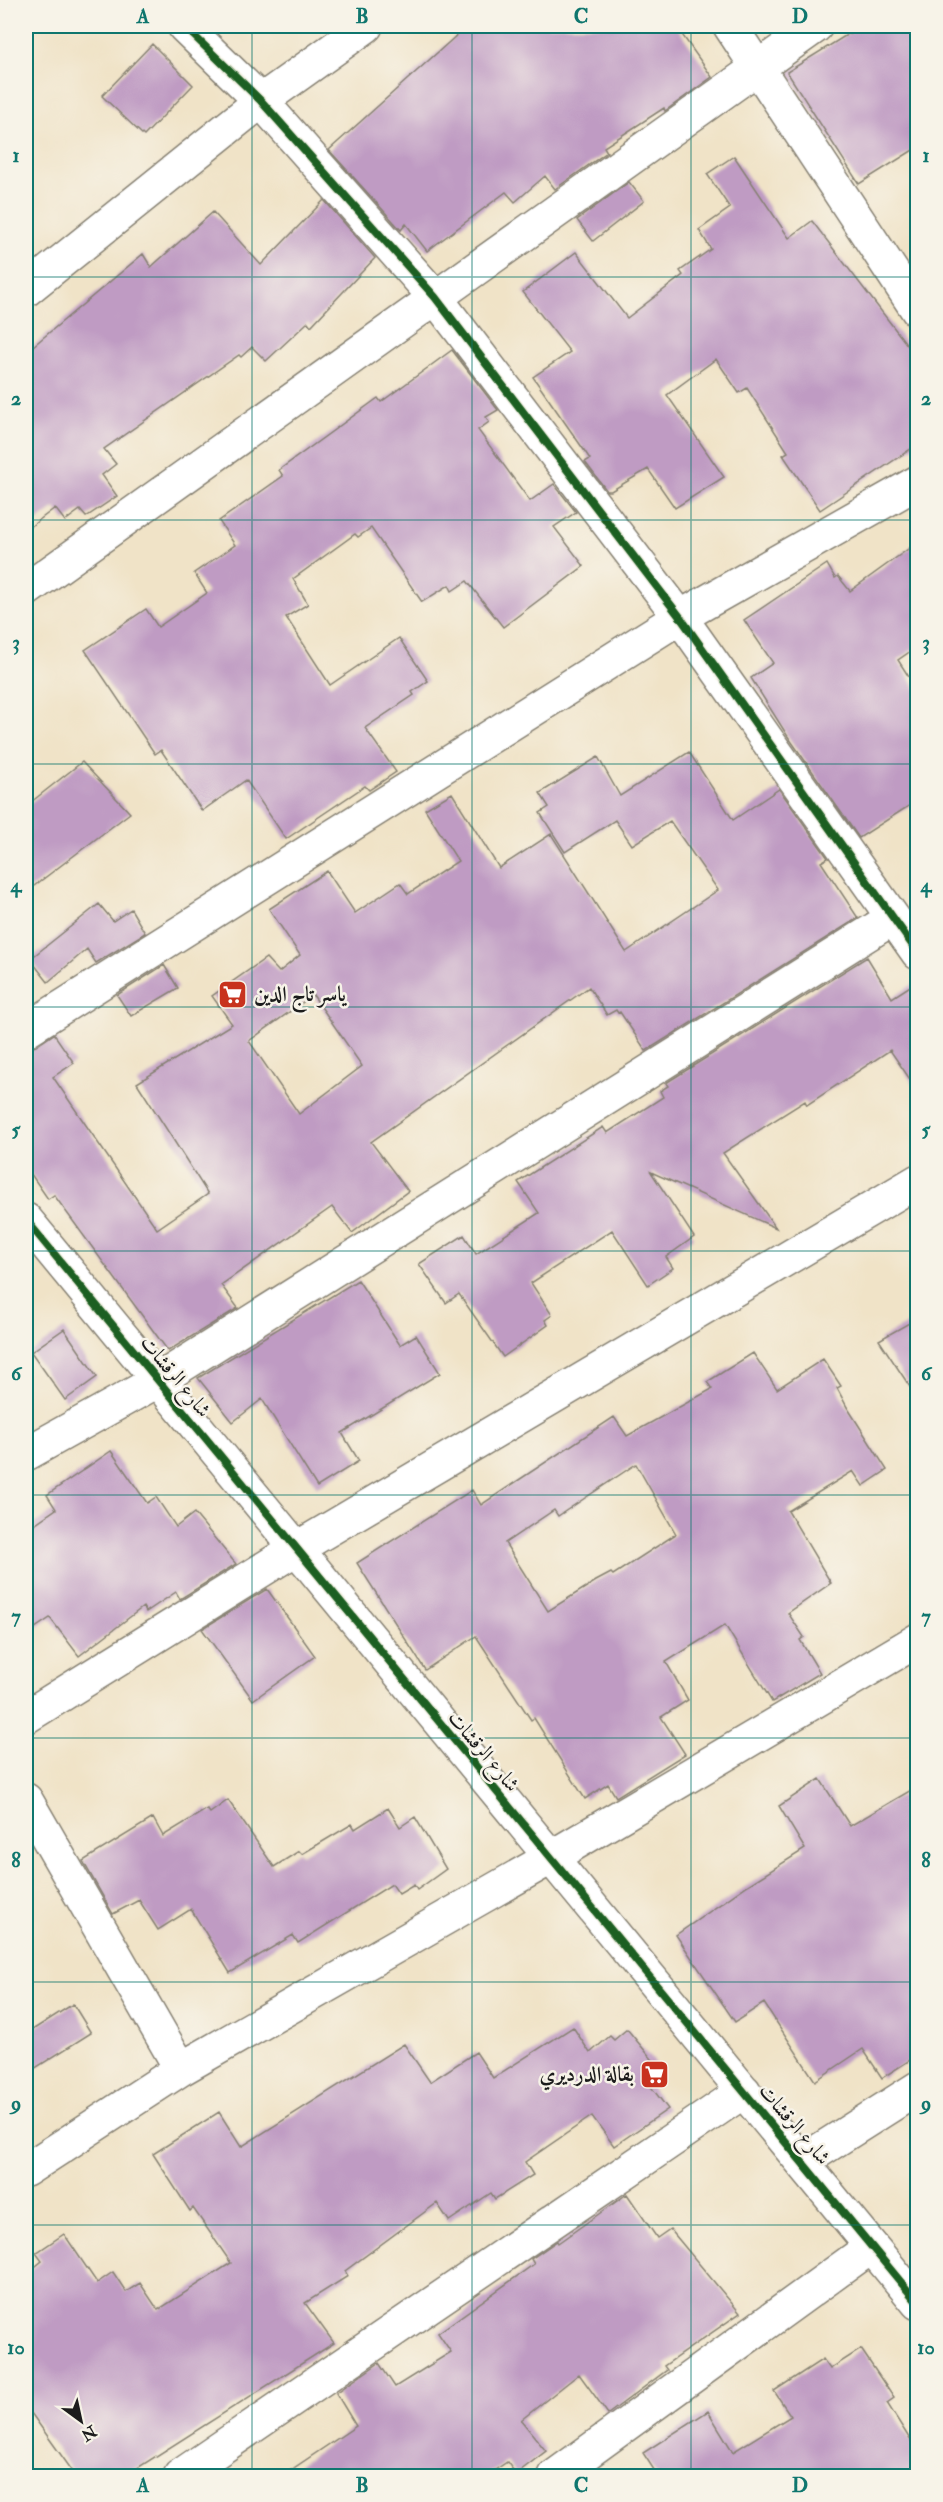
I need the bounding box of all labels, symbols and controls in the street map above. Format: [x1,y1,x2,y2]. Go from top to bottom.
text: A [136,4,150,29]
text: B [355,4,369,29]
text: C [574,4,588,29]
text: D [792,4,808,29]
text: 1 [12,143,20,168]
text: 1 [922,143,930,168]
text: 2 [11,386,21,411]
text: 2 [921,386,931,411]
text: 3 [12,630,20,655]
text: 3 [922,630,930,655]
text: 4 [10,873,23,898]
text: 4 [920,873,933,898]
supermarket icon: ياسر تاج الدين [217,978,249,1010]
place label: ياسر تاج الدين [254,981,348,1013]
text: 5 [12,1117,22,1142]
text: 5 [922,1117,932,1142]
street label: شارع الرقشات [131,1330,217,1426]
text: 6 [11,1361,23,1386]
text: 6 [921,1361,933,1386]
text: 7 [11,1604,21,1629]
text: 7 [921,1604,931,1629]
street label: شارع الرقشات [439,1705,526,1800]
text: 8 [11,1848,21,1873]
text: 8 [921,1848,931,1873]
supermarket icon: بقالة الدرديري [639,2058,671,2090]
place label: بقالة الدرديري [540,2061,634,2091]
street label: شارع الرقشات [750,2078,837,2173]
text: 9 [9,2091,21,2116]
text: 9 [919,2091,931,2116]
text: 10 [7,2335,25,2360]
text: 10 [917,2335,935,2360]
north arrow [51,2391,111,2451]
text: N [77,2420,101,2445]
text: A [136,2473,150,2498]
text: B [355,2473,369,2498]
text: C [574,2473,588,2498]
text: D [792,2473,808,2498]

